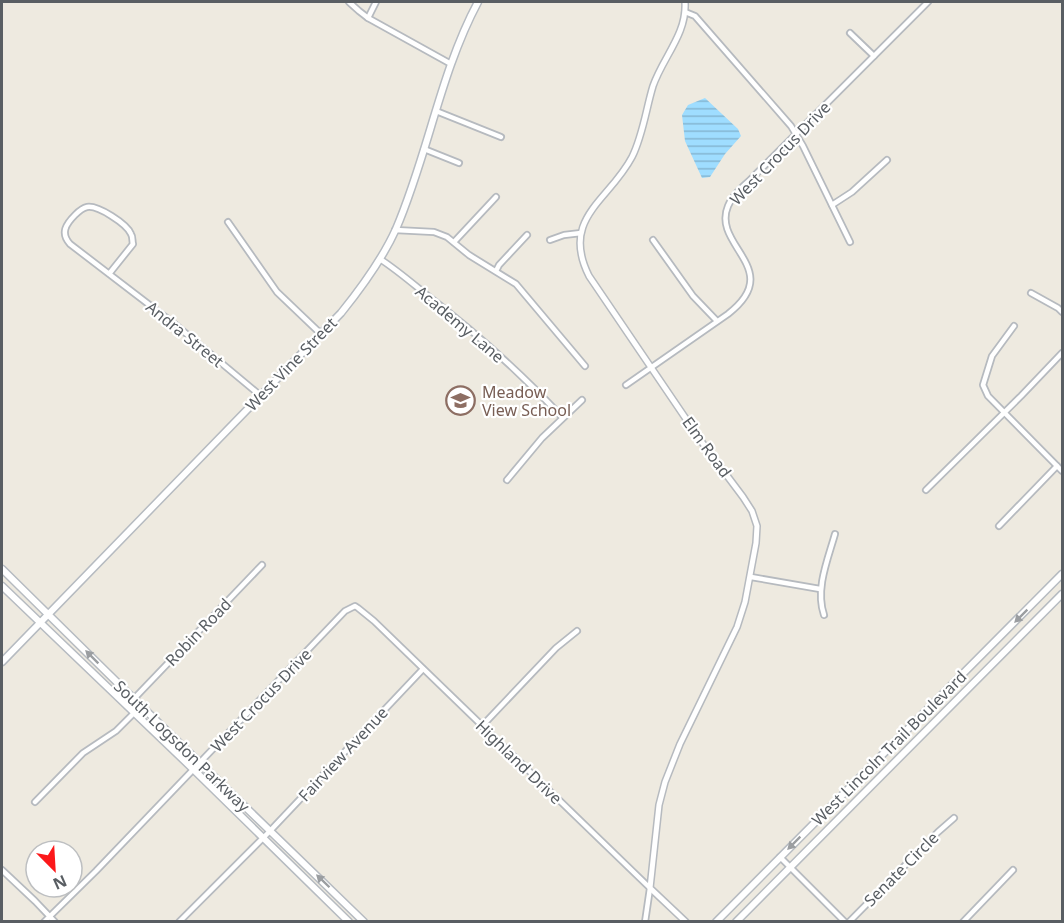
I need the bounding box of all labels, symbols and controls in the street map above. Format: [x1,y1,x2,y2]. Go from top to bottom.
street label: West Crocus Drive [725,96,835,210]
street label: Academy Lane [411,280,509,368]
street label: Andra Street [142,296,229,372]
street label: West Vine Street [240,312,342,416]
place label: Meadow View School [482,381,571,421]
school or university icon: Meadow View School [445,385,477,417]
street label: Elm Road [677,412,737,482]
street label: Robin Road [160,593,236,671]
one-way arrow [1015,608,1029,622]
street label: West Crocus Drive [206,643,316,757]
one-way arrow [85,651,99,665]
street label: West Lincoln Trail Boulevard [807,666,971,830]
street label: South Logsdon Parkway [109,675,255,817]
street label: Fairview Avenue [293,702,393,806]
street label: Highland Drive [471,715,567,809]
street label: Senate Circle [859,827,943,911]
one-way arrow [788,835,802,849]
north arrow [24,839,84,899]
text: N [50,870,71,895]
one-way arrow [316,874,330,888]

